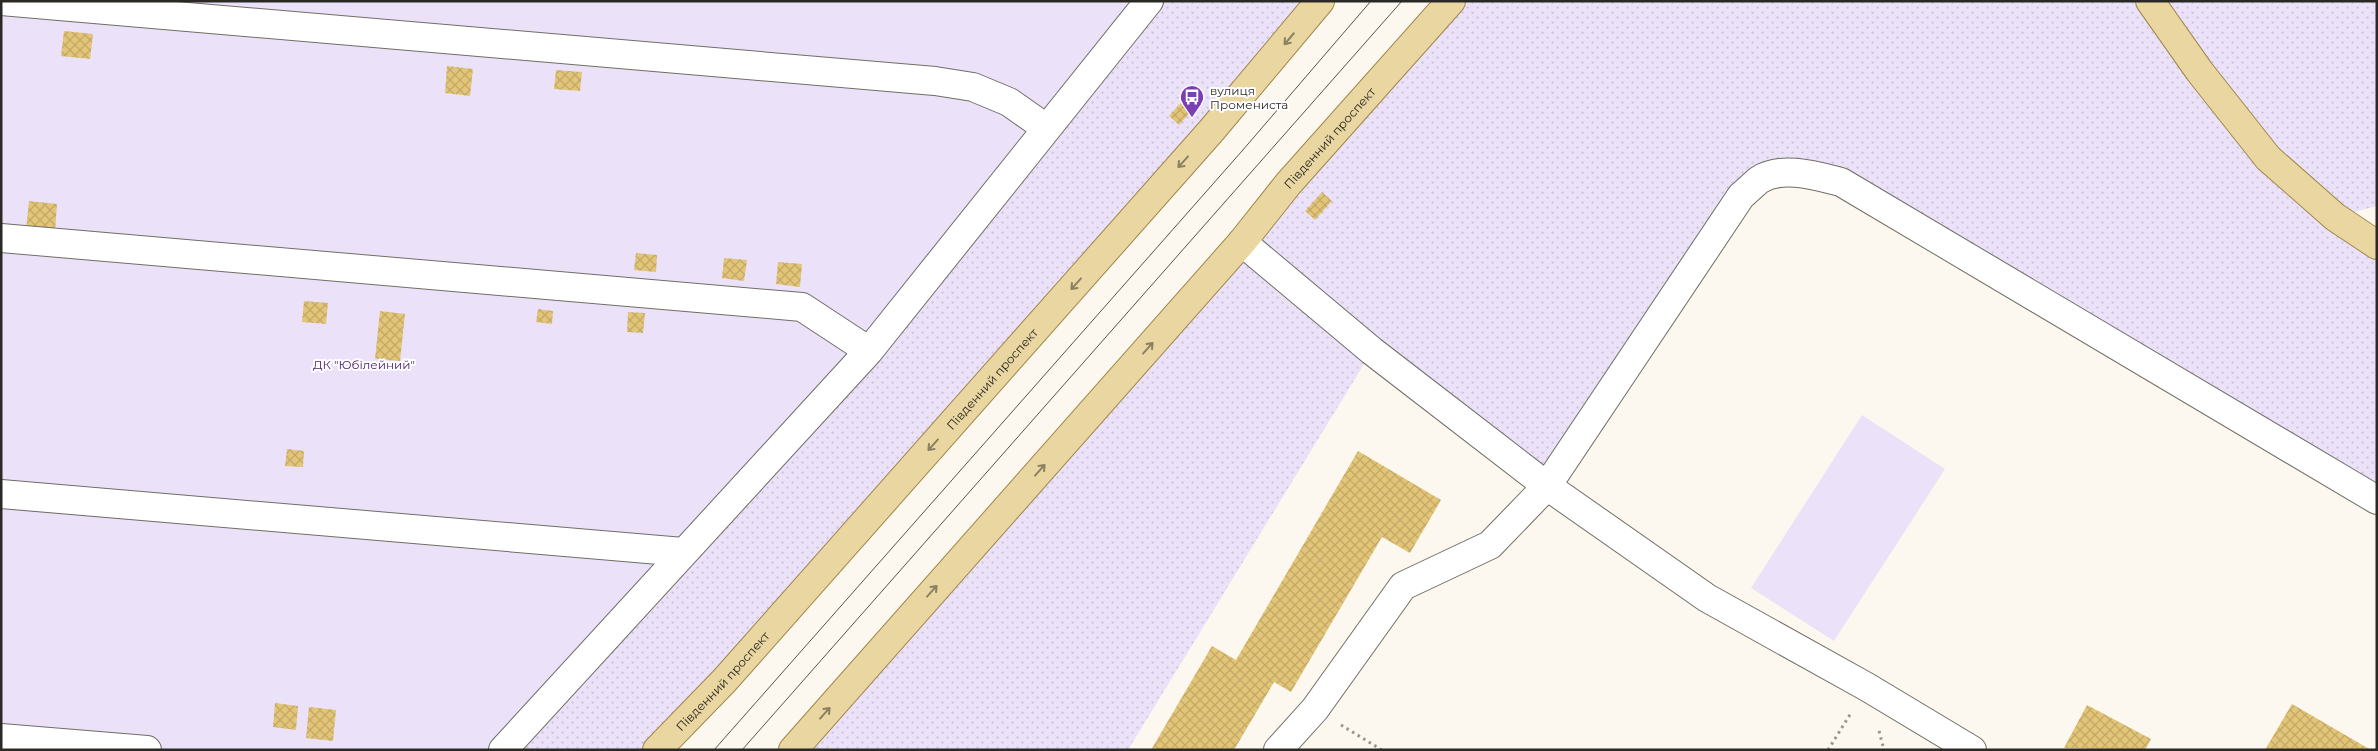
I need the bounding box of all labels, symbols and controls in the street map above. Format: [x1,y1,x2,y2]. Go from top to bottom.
one-way arrow [1283,32,1294,45]
place label: вулиця Промениста [1210,83,1288,112]
bus stop icon: вулиця Промениста [1179,84,1205,118]
street label: Південний проспект [1280,84,1378,191]
one-way arrow [1178,156,1189,169]
one-way arrow [1070,278,1082,291]
street label: Південний проспект [943,325,1041,432]
one-way arrow [1142,342,1154,355]
park label: ДК "Юбілейний" [313,357,415,372]
one-way arrow [927,439,939,452]
one-way arrow [1034,463,1046,476]
one-way arrow [927,585,938,598]
street label: Південний проспект [672,628,772,734]
one-way arrow [819,707,831,720]

